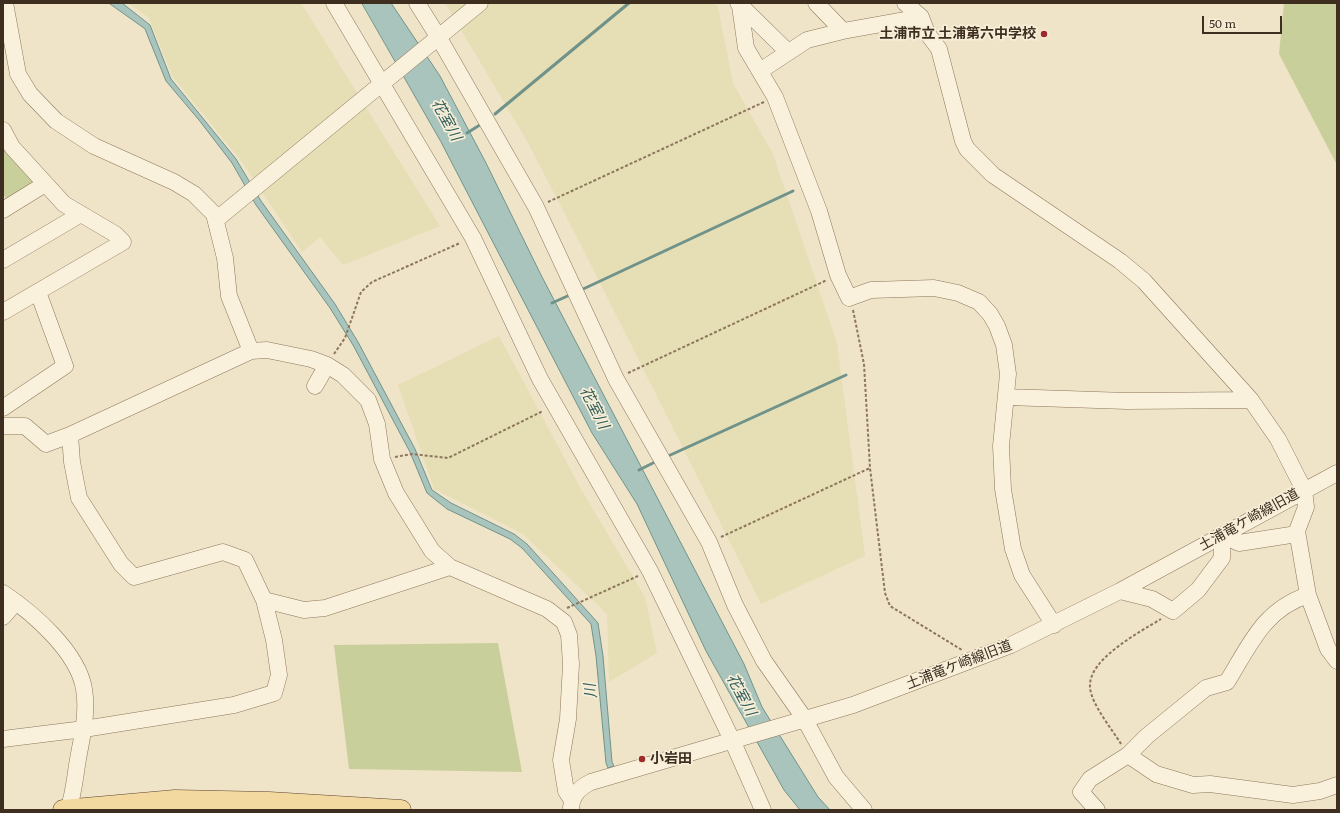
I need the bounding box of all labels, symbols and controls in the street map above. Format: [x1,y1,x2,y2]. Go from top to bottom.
scale bar [1204,8,1284,34]
text: 50 m [1209,14,1236,32]
place label: 土浦市立 土浦第六中学校 [879,26,1036,42]
marker: 土浦市立 土浦第六中学校 [1039,29,1049,39]
water label: 花室川 [427,96,465,144]
water label: 花室川 [576,384,612,432]
street label: 土浦竜ケ崎線旧道 [1196,486,1302,554]
street label: 土浦竜ケ崎線旧道 [904,637,1014,693]
water label: 花室川 [722,671,760,719]
water label: 川 [581,683,601,699]
place label: 小岩田 [650,751,692,767]
marker: 小岩田 [637,754,647,764]

